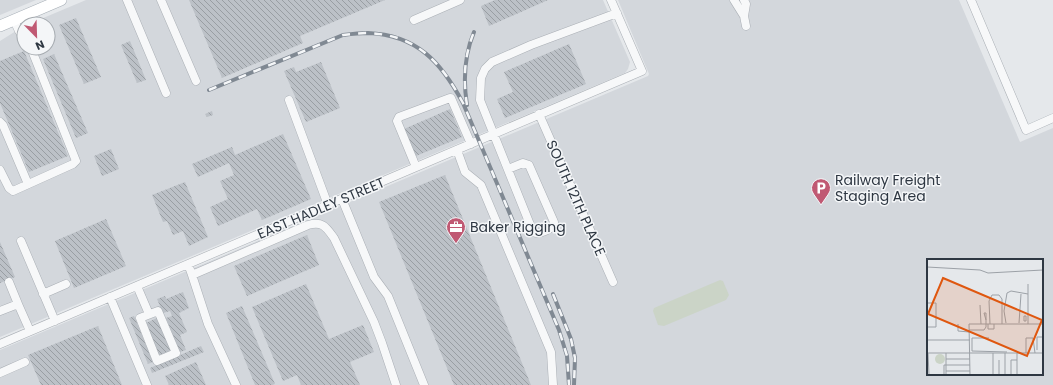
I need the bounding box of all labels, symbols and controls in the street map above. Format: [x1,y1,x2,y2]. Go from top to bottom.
north arrow [16,16,56,56]
text: N [33,36,47,54]
street label: SOUTH 12TH PLACE [541,137,611,259]
place label: Railway Freight Staging Area [835,170,940,206]
street label: EAST HADLEY STREET [254,172,388,244]
parking icon: Railway Freight Staging Area [810,177,832,205]
office icon: Baker Rigging [445,216,467,244]
place label: Baker Rigging [470,217,566,237]
inset map [927,259,1043,375]

